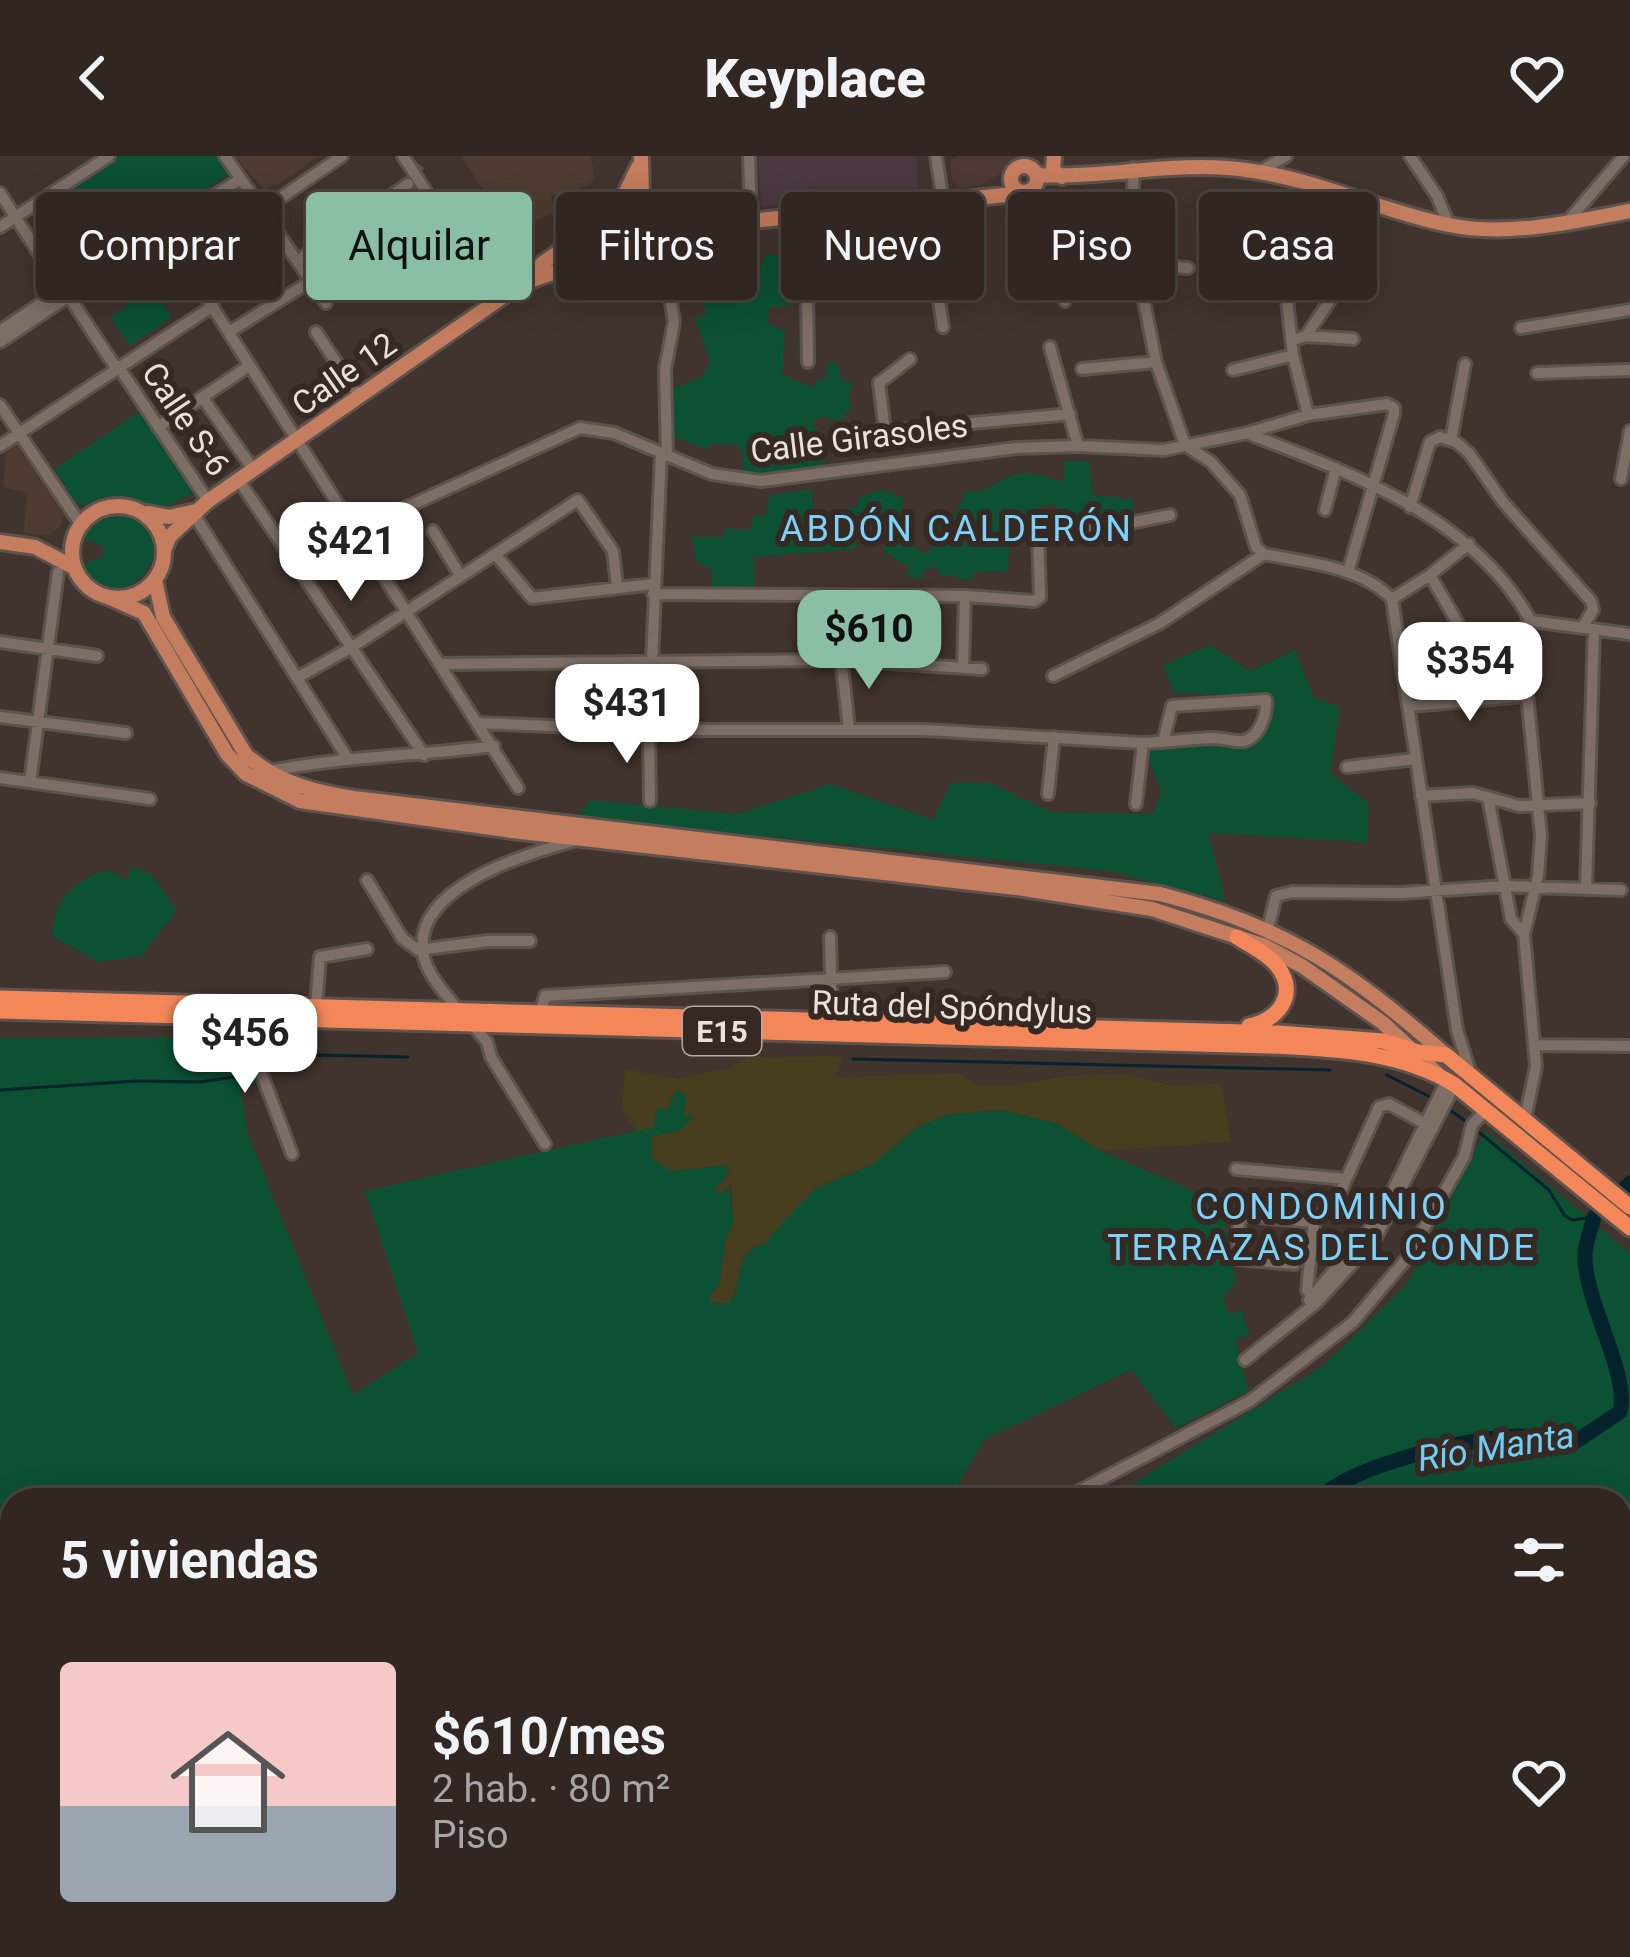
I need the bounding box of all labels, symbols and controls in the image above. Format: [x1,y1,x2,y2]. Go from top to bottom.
icon: back [60,45,126,111]
icon: heart [1504,45,1570,111]
text: Keyplace [704,47,926,110]
chip: Comprar [36,192,282,300]
chip: Alquilar [306,192,532,300]
chip: Filtros [556,192,757,300]
chip: Nuevo [781,192,984,300]
chip: Piso [1008,192,1175,300]
chip: Casa [1199,192,1377,300]
street label: Calle 12 [284,324,404,424]
street label: Calle S-6 [134,355,238,483]
street label: Calle Girasoles [748,405,970,471]
pin: $421 [280,502,422,604]
district label: ABDÓN CALDERÓN [780,507,1134,550]
text: $421 [306,518,396,564]
pin: $610 [798,590,940,692]
text: $610 [824,606,914,652]
pin: $354 [1399,622,1541,724]
text: $354 [1425,638,1515,684]
pin: $431 [556,664,698,766]
text: $431 [582,680,672,726]
street label: Ruta del Spóndylus [811,983,1093,1031]
pin: $456 [174,994,316,1096]
road number: E15 [683,1007,761,1055]
text: $456 [200,1010,290,1056]
district label: CONDOMINIO TERRAZAS DEL CONDE [1107,1186,1537,1269]
water label: Río Manta [1415,1414,1577,1480]
icon: filters [1506,1527,1572,1593]
text: 5 viviendas [60,1531,319,1590]
text: $610/mes [432,1707,666,1766]
icon: home [156,1710,300,1854]
icon: heart [1506,1749,1572,1815]
text: 2 hab. · 80 m² [432,1766,670,1812]
text: Piso [432,1812,508,1858]

